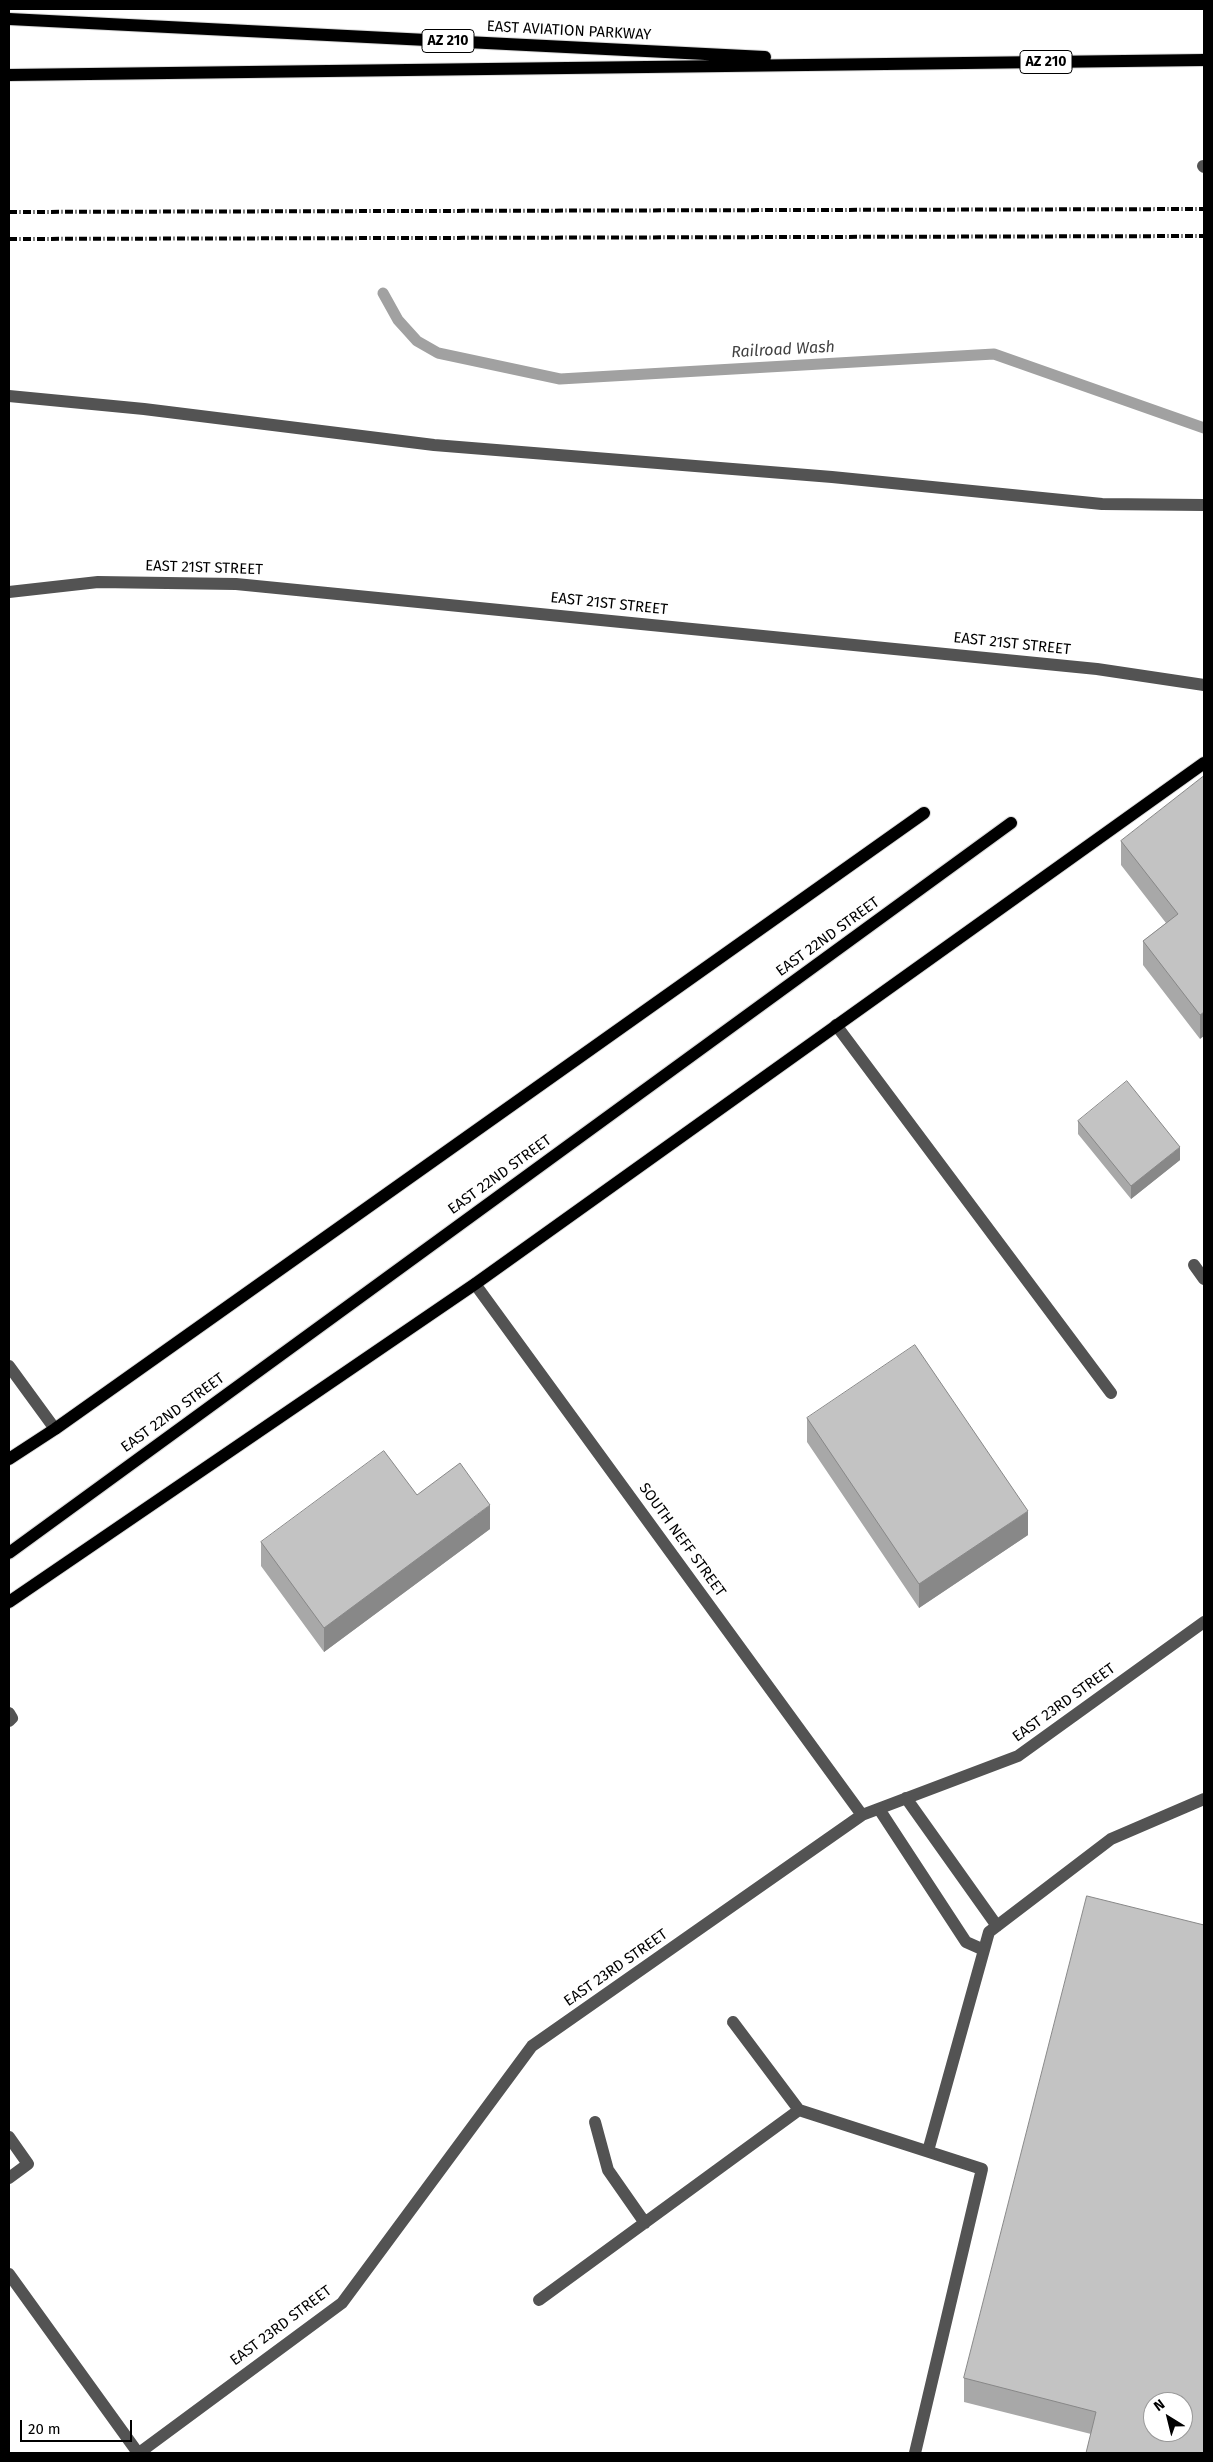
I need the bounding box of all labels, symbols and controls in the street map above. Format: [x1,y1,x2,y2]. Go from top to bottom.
street label: EAST AVIATION PARKWAY [486,18,652,44]
road number: AZ 210 [422,29,474,52]
road number: AZ 210 [1020,51,1072,74]
water label: Railroad Wash [731,338,835,362]
street label: EAST 21ST STREET [145,557,263,579]
street label: EAST 21ST STREET [549,589,669,619]
street label: EAST 21ST STREET [952,629,1072,659]
street label: EAST 22ND STREET [773,893,883,981]
street label: EAST 22ND STREET [445,1131,555,1219]
street label: EAST 22ND STREET [118,1369,228,1457]
street label: SOUTH NEFF STREET [635,1480,729,1600]
street label: EAST 23RD STREET [1009,1660,1119,1746]
street label: EAST 23RD STREET [561,1926,671,2010]
street label: EAST 23RD STREET [227,2282,335,2370]
north arrow [1143,2392,1193,2442]
text: N [1151,2396,1168,2415]
scale bar [22,2410,135,2442]
text: 20 m [28,2420,61,2438]

